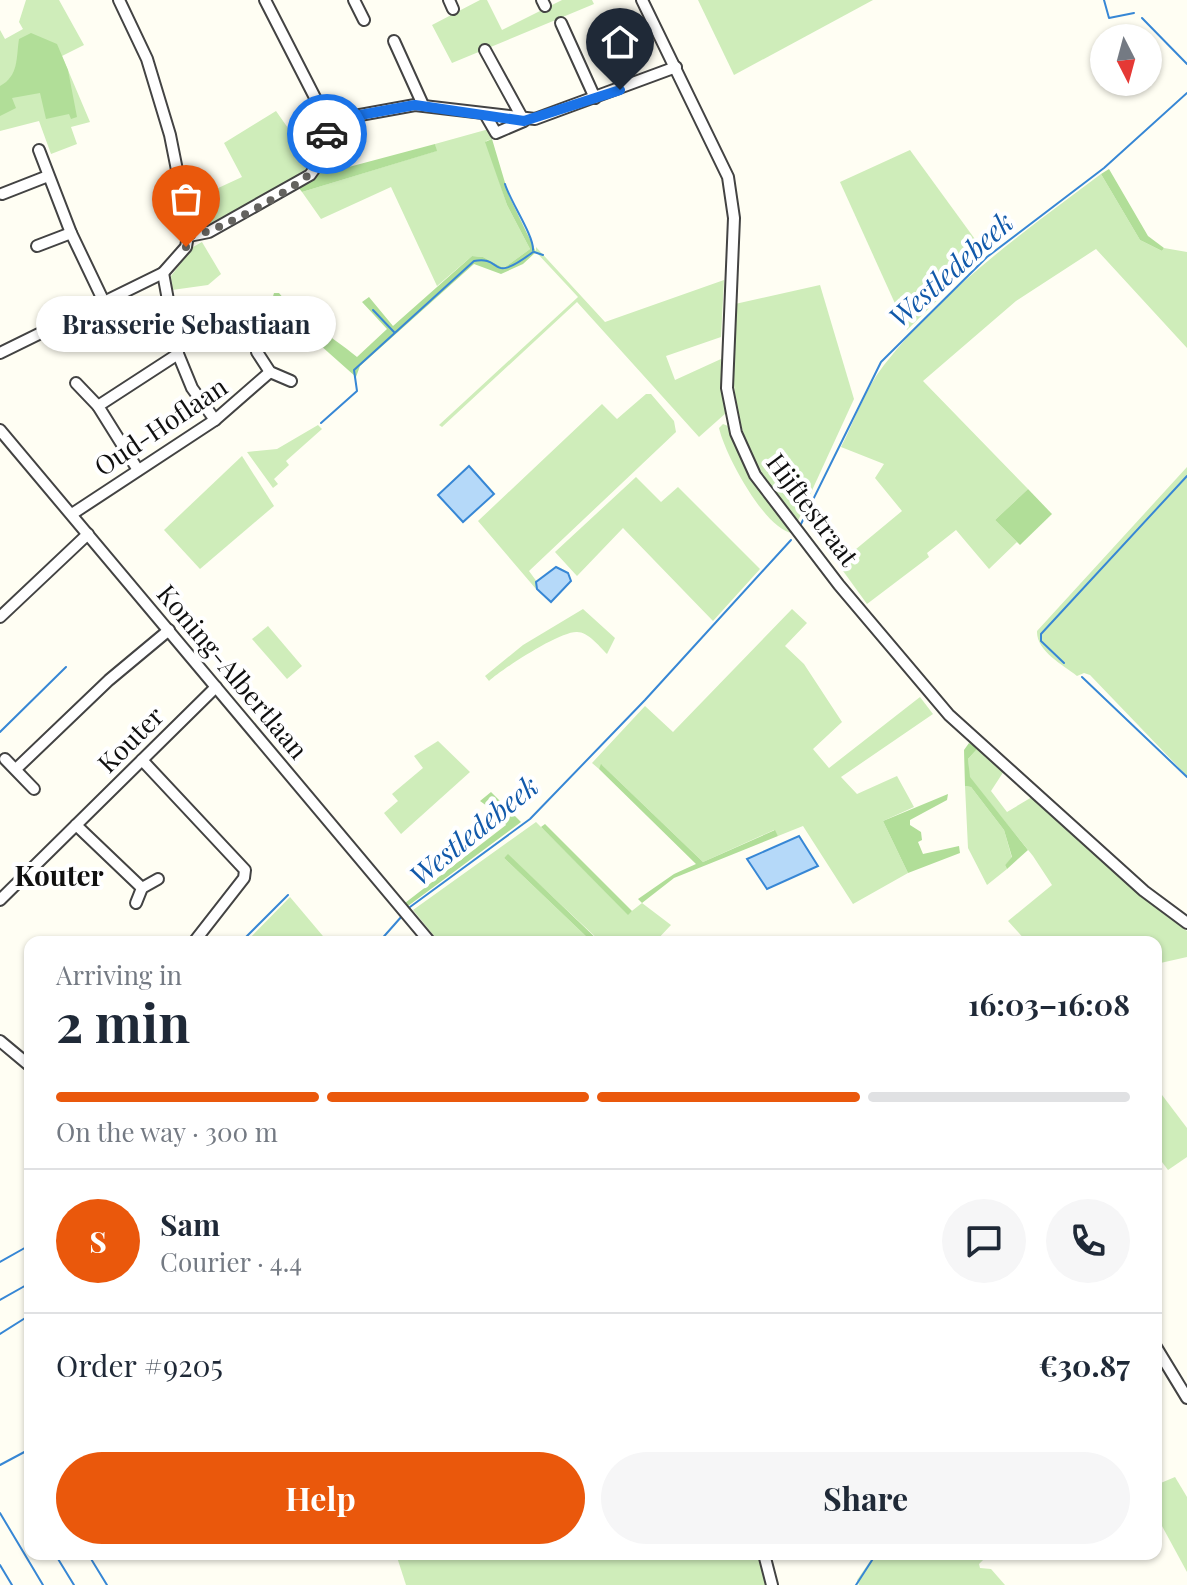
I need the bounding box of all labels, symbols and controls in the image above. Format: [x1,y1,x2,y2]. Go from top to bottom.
pin [586,8,654,90]
icon: home [598,20,642,64]
north arrow [1090,24,1162,96]
map controls [1090,24,1162,96]
courier [287,94,367,174]
icon: car [305,112,349,156]
pin [152,165,220,247]
icon: bag [164,177,208,221]
water label: Westledebeek [880,203,1020,335]
callout: Brasserie Sebastiaan [36,295,336,351]
text: Brasserie Sebastiaan [62,306,310,341]
street label: Oud-Hoflaan [87,368,234,483]
street label: Hijftestraat [759,446,868,573]
street label: Koning-Albertlaan [150,577,317,766]
street label: Kouter [89,698,171,780]
water label: Westledebeek [401,767,545,893]
district label: Kouter [14,856,104,893]
text: Arriving in [56,957,182,992]
text: 16:03–16:08 [968,984,1130,1024]
text: 2 min [56,987,190,1056]
text: On the way · 300 m [56,1114,278,1149]
button: chat [942,1199,1026,1283]
button: phone [1046,1199,1130,1283]
text: Sam [160,1204,220,1244]
text: S [89,1221,107,1261]
text: Courier · 4.4 [160,1244,302,1279]
text: Order #9205 [56,1345,223,1385]
text: €30.87 [1039,1345,1130,1385]
button: Help [56,1452,585,1544]
button: Share [601,1452,1130,1544]

